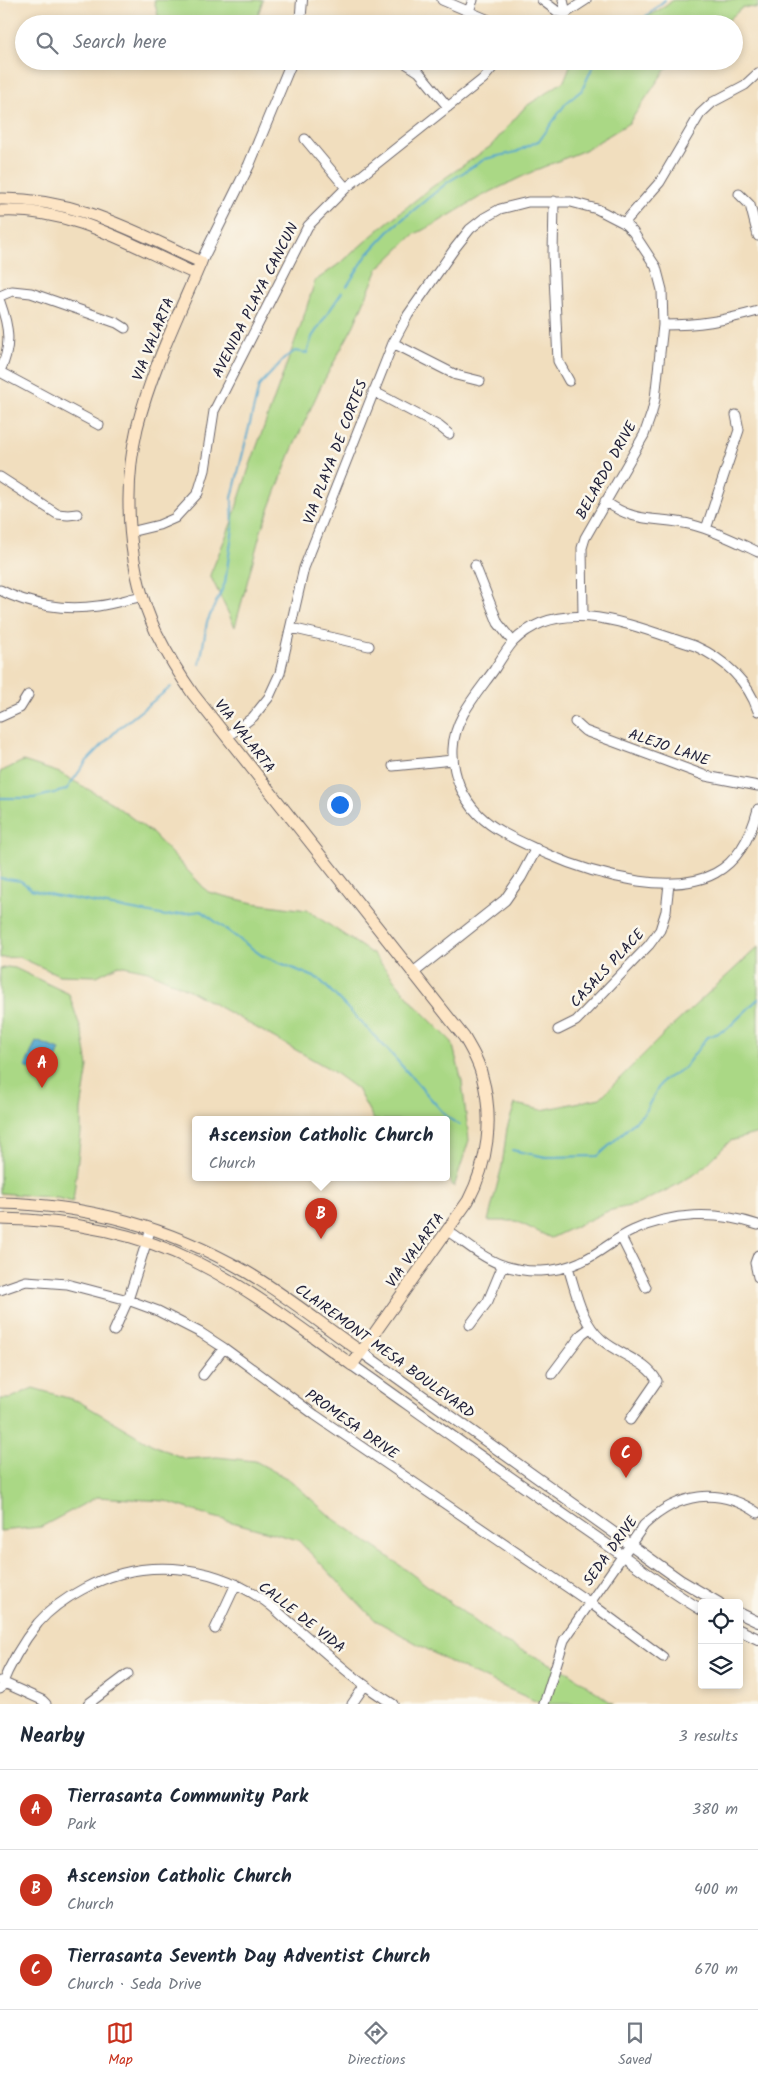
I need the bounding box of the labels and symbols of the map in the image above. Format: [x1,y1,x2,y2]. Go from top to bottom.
street label: AVENIDA PLAYA CANCUN [206,219,305,382]
street label: VIA VALARTA [126,294,182,385]
street label: VIA PLAYA DE CORTES [297,377,375,528]
street label: BELARDO DRIVE [570,416,644,524]
street label: VIA VALARTA [208,695,281,779]
street label: ALEJO LANE [625,723,714,773]
your location [327,792,353,818]
street label: CASALS PLACE [565,923,652,1014]
pin: A [26,1047,58,1088]
pin: B [305,1198,337,1239]
street label: VIA VALARTA [380,1208,451,1293]
street label: CLAIREMONT MESA BOULEVARD [289,1278,480,1426]
street label: PROMESA DRIVE [300,1384,404,1467]
pin: C [610,1437,642,1478]
street label: SEDA DRIVE [577,1511,645,1592]
street label: CALLE DE VIDA [253,1576,350,1660]

